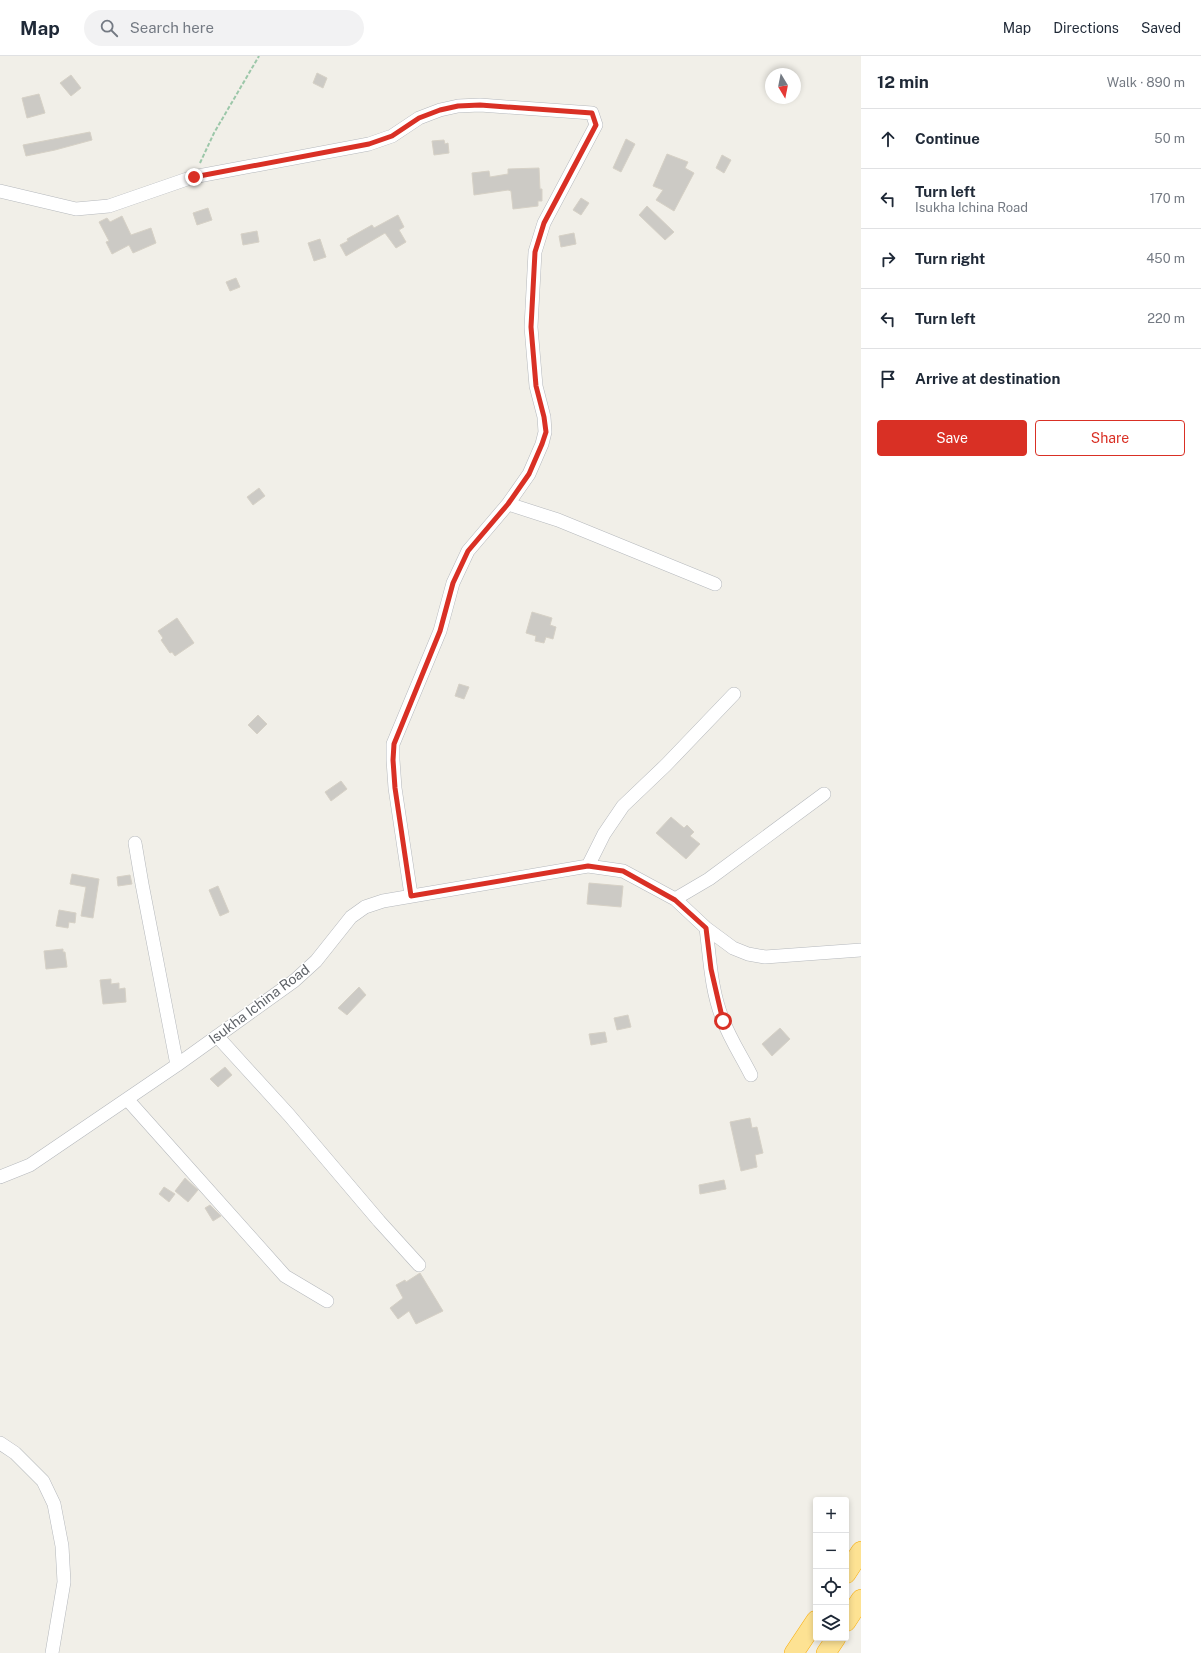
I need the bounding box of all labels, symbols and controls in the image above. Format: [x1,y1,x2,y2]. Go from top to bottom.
search box [84,10,364,46]
text: Map [20,17,60,39]
icon: search [98,17,120,39]
text: Search here [130,19,214,36]
text: Map [1003,20,1031,36]
text: Directions [1053,20,1119,36]
text: Saved [1141,20,1181,36]
north arrow [765,68,801,104]
text: 12 min [877,72,929,92]
text: Walk · 890 m [1107,75,1185,90]
icon: ahead [877,128,899,150]
text: Continue [915,130,980,147]
text: 50 m [1154,131,1185,146]
route end [185,168,203,186]
text: Turn left [915,183,976,200]
icon: left [877,188,899,210]
text: 170 m [1150,191,1185,206]
text: Isukha Ichina Road [915,200,1028,215]
icon: right [877,248,899,270]
text: Turn right [915,250,985,267]
text: 450 m [1146,251,1185,266]
icon: left [877,308,899,330]
text: Turn left [915,310,976,327]
text: 220 m [1147,311,1185,326]
icon: arrive [877,368,899,390]
text: Arrive at destination [915,370,1060,387]
button: Save [877,420,1027,456]
button: Share [1035,420,1185,456]
street label: Isukha Ichina Road [206,961,312,1047]
route start [714,1012,732,1030]
map controls [813,1497,849,1641]
button: + [813,1497,849,1533]
button: − [813,1533,849,1569]
button: locate [813,1569,849,1605]
button: layers [813,1605,849,1641]

